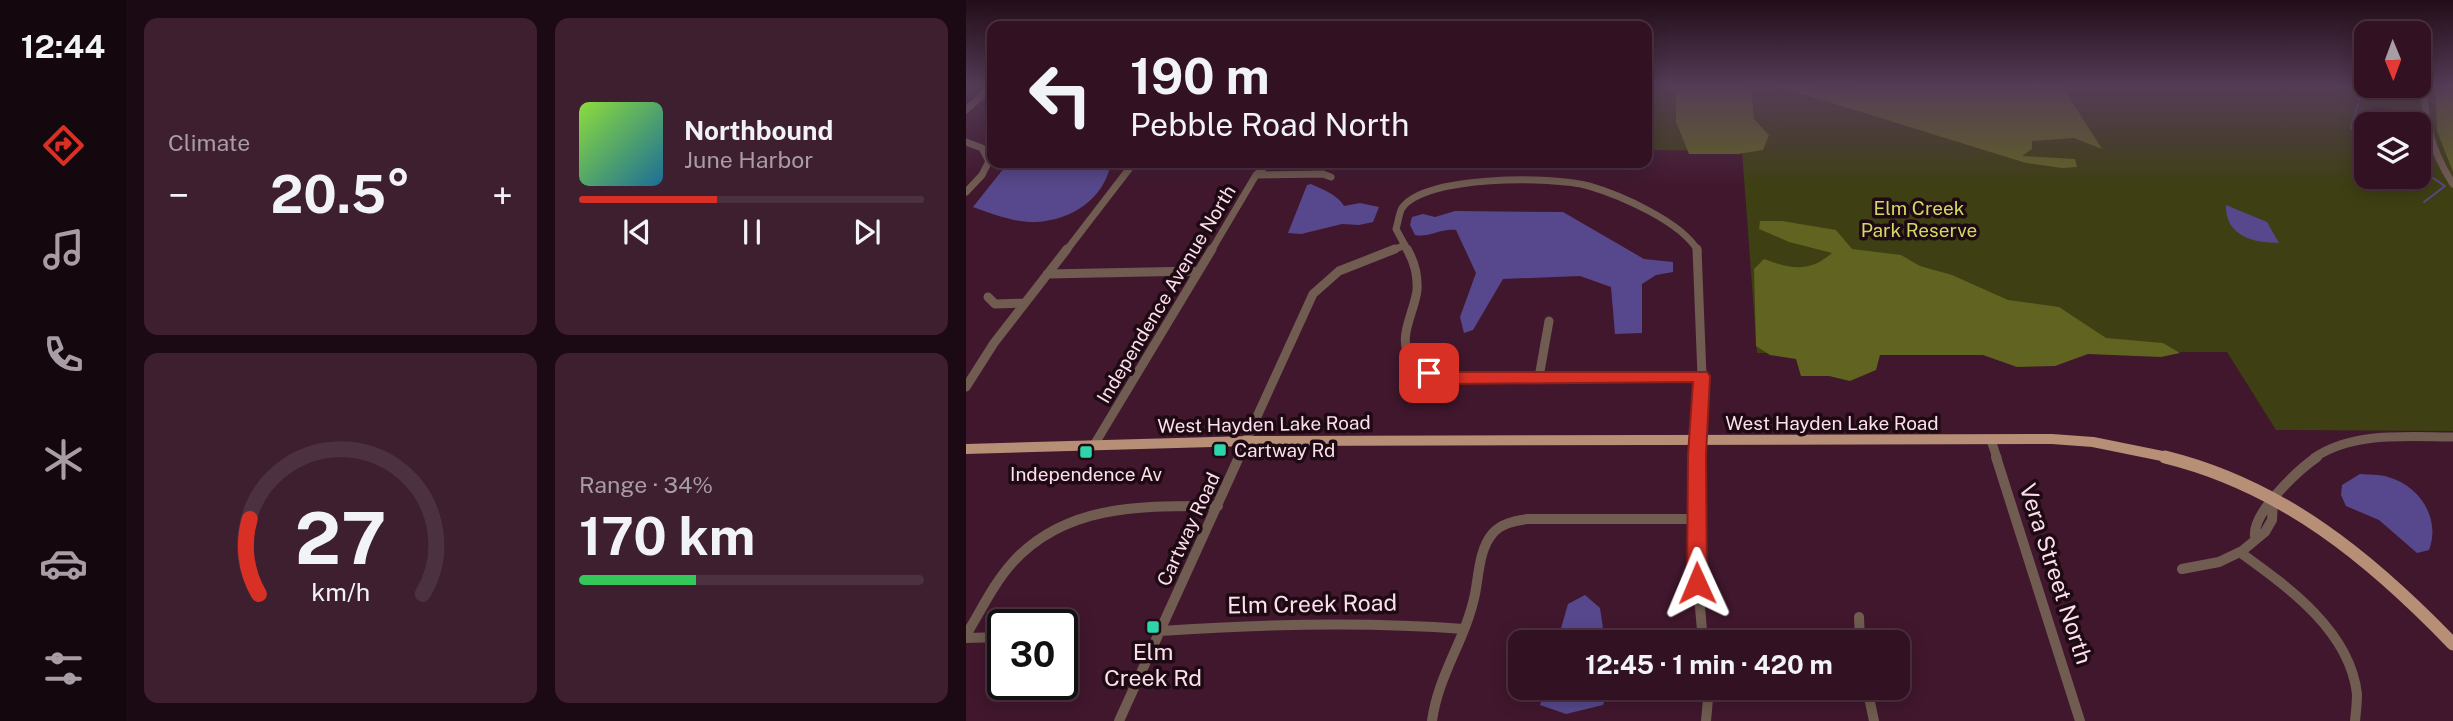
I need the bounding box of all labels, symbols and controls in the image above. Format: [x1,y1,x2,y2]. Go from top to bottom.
north arrow [2354,21,2431,98]
map controls [2354,21,2431,189]
text: 12:44 [21,28,105,65]
text: 190 m [1130,47,1270,105]
icon: left [1015,49,1106,140]
text: Pebble Road North [1130,106,1409,143]
button: layers [2354,112,2431,189]
text: Northbound [684,115,833,146]
icon: directions [39,121,88,170]
text: Climate [168,129,250,156]
text: June Harbor [684,146,813,173]
text: 20.5° [270,164,411,225]
text: − [168,173,189,218]
text: + [492,173,513,218]
street label: Independence Avenue North [1092,181,1240,407]
park label: Elm Creek Park Reserve [1861,197,1977,241]
icon: previous [618,213,656,251]
icon: pause [733,213,771,251]
icon: next [848,213,886,251]
icon: music [39,225,88,274]
icon: phone [39,330,88,379]
pin [1399,343,1459,403]
icon: arrive [1410,354,1448,392]
street label: West Hayden Lake Road [1157,411,1371,437]
street label: West Hayden Lake Road [1725,412,1939,434]
icon: climate [39,435,88,484]
place label: Cartway Rd [1234,439,1335,461]
marker: Cartway Rd [1212,442,1228,458]
marker: Independence Av [1078,444,1094,460]
place label: Independence Av [1010,463,1162,485]
street label: Cartway Road [1152,469,1224,589]
text: Range · 34% [579,471,713,498]
street label: Vera Street North [2015,480,2098,667]
text: 27 [295,495,386,580]
text: 170 km [579,506,755,567]
icon: car [39,539,88,588]
position arrow [1660,546,1734,620]
text: km/h [311,577,370,607]
street label: Elm Creek Road [1227,589,1397,618]
speed limit sign: 30 [987,609,1078,700]
marker: Elm Creek Rd [1145,619,1161,635]
place label: Elm Creek Rd [1104,638,1202,691]
icon: filters [39,644,88,693]
text: 12:45 · 1 min · 420 m [1585,649,1833,680]

